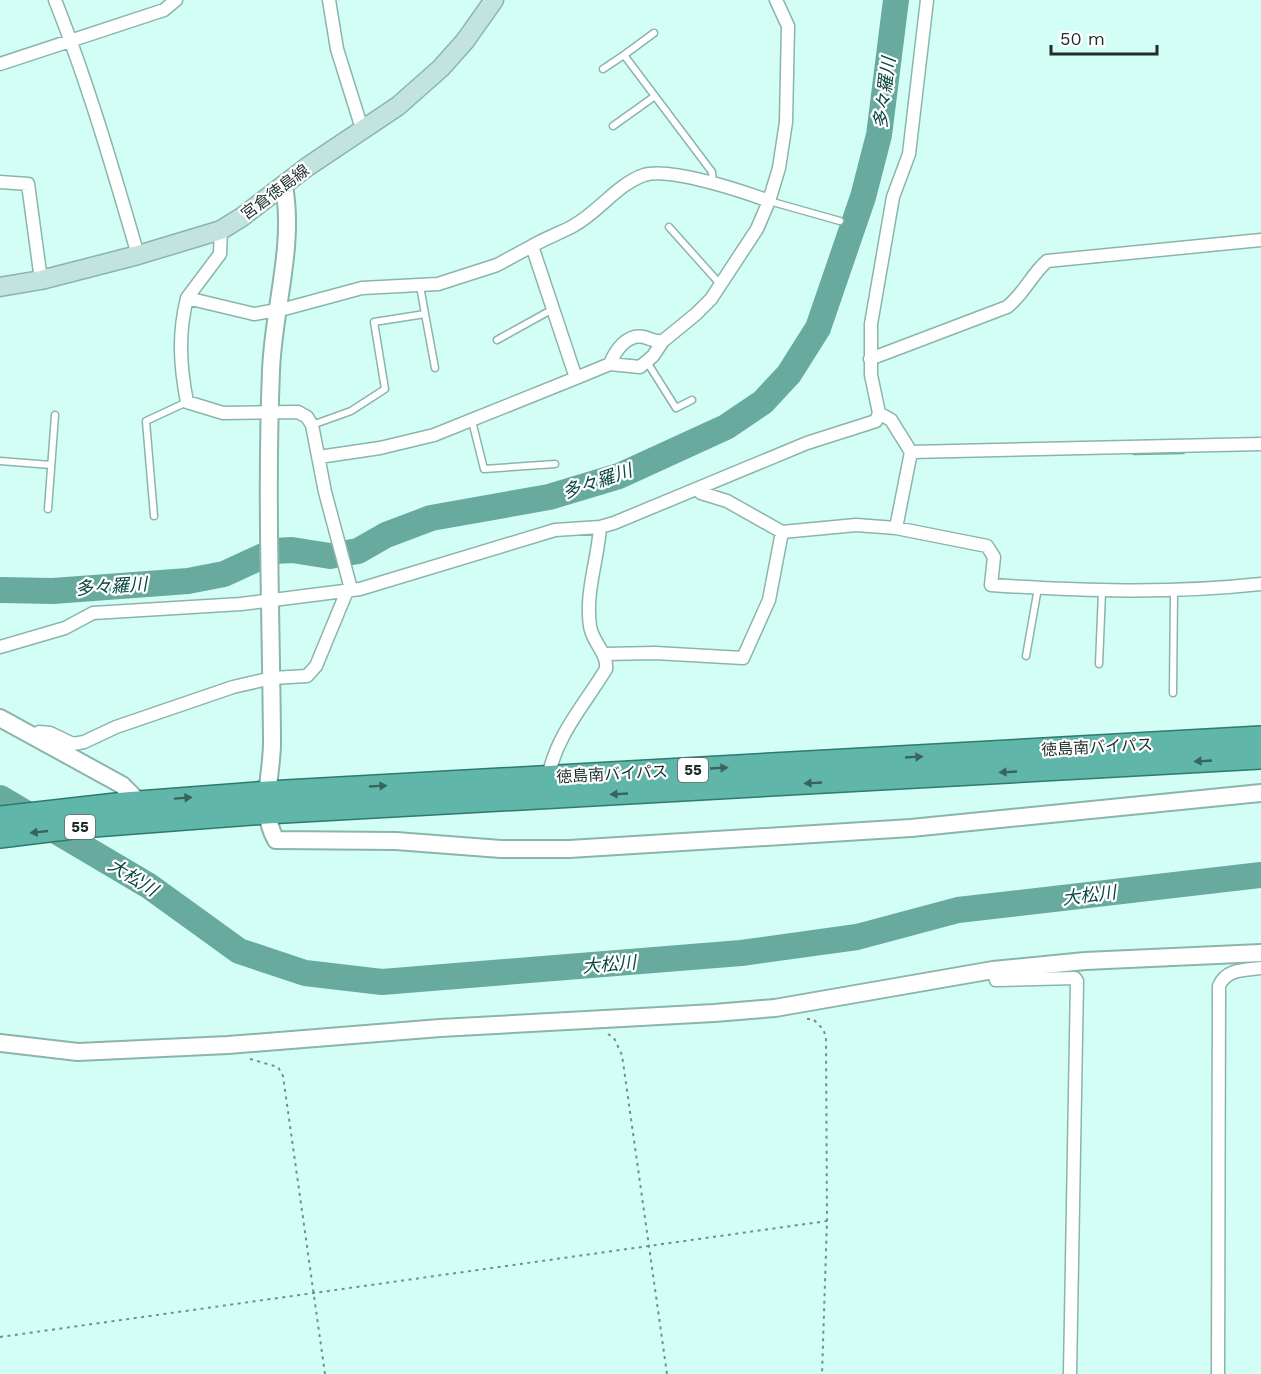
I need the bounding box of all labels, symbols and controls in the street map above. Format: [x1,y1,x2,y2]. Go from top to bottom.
scale bar [1051,18,1158,56]
text: 50 m [1060,28,1105,49]
water label: 多々羅川 [869,54,899,130]
street label: 宮倉徳島線 [237,160,313,224]
water label: 多々羅川 [560,459,636,503]
water label: 多々羅川 [74,573,150,599]
street label: 徳島南バイパス [1041,735,1153,759]
one-way arrow [905,752,924,762]
one-way arrow [1193,757,1212,766]
road number: 55 [678,758,708,782]
street label: 徳島南バイパス [556,762,668,786]
one-way arrow [710,764,729,773]
one-way arrow [998,768,1017,777]
one-way arrow [804,779,823,788]
one-way arrow [368,782,387,791]
one-way arrow [609,789,628,799]
one-way arrow [174,794,193,803]
road number: 55 [65,815,95,839]
one-way arrow [29,827,48,837]
water label: 大松川 [105,854,163,901]
water label: 大松川 [1061,881,1119,909]
water label: 大松川 [581,951,639,977]

